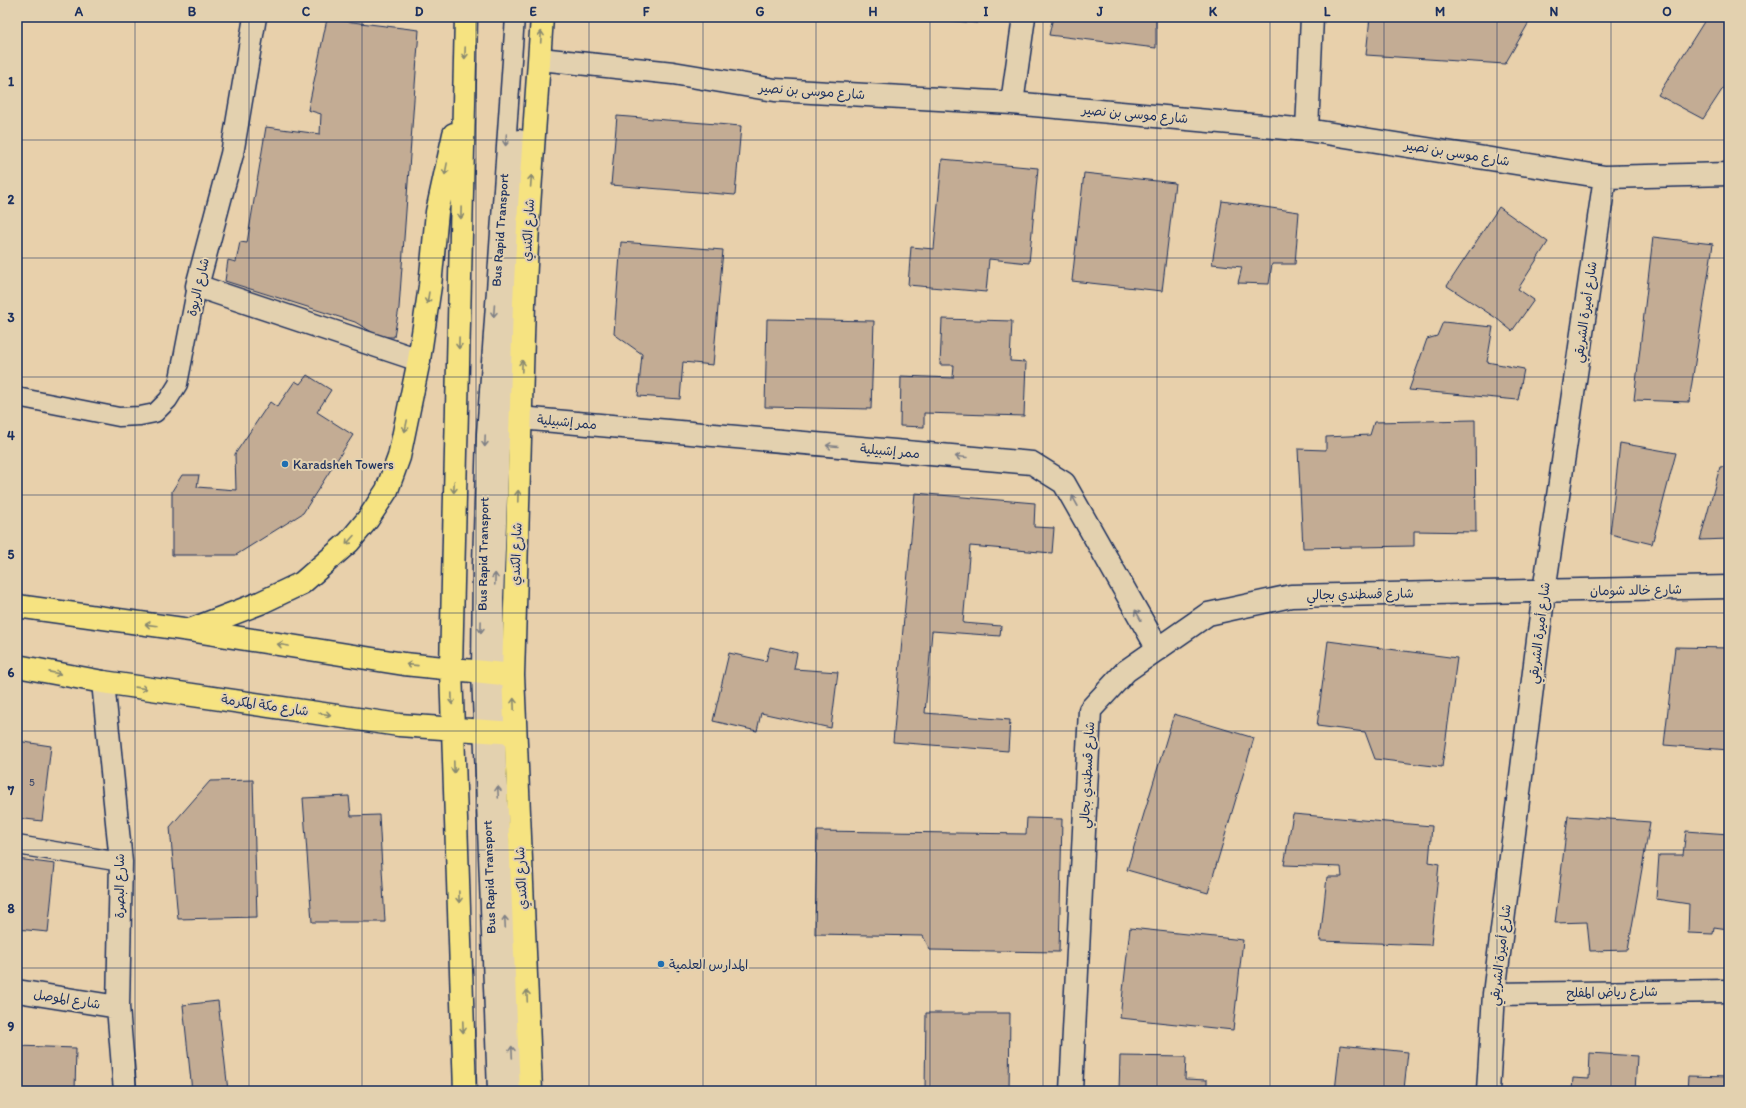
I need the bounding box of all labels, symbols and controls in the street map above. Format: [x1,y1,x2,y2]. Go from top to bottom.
text: A [74,4,84,19]
text: B [188,4,197,19]
text: C [302,4,311,19]
text: D [415,4,424,19]
text: E [529,4,537,19]
text: F [643,4,650,19]
text: G [756,4,765,19]
text: H [869,4,878,19]
text: I [984,4,989,19]
text: J [1096,4,1104,19]
text: K [1209,4,1218,19]
text: L [1324,4,1331,19]
text: M [1435,4,1445,19]
text: N [1550,4,1559,19]
text: O [1662,4,1672,19]
one-way arrow [538,31,545,44]
one-way arrow [461,46,469,59]
text: 1 [8,74,14,89]
street label: شارع موسى بن نصير [757,80,866,104]
street label: شارع موسى بن نصير [1080,102,1189,128]
one-way arrow [503,133,510,146]
street label: شارع موسى بن نصير [1402,137,1511,171]
one-way arrow [441,162,449,175]
street label: Bus Rapid Transport [489,173,511,287]
one-way arrow [527,175,534,188]
text: 2 [8,192,15,207]
street label: شارع الكندي [519,198,539,262]
one-way arrow [457,206,465,219]
street label: شارع الربوة [184,256,214,318]
street label: شارع أميرة الشريقي [1570,260,1604,364]
one-way arrow [424,291,432,304]
one-way arrow [490,304,497,317]
text: 3 [7,310,15,325]
one-way arrow [455,336,463,349]
one-way arrow [518,360,526,373]
street label: ممر إشبيلية [536,412,598,433]
one-way arrow [402,419,410,432]
text: 4 [7,428,15,443]
one-way arrow [482,434,489,447]
street label: ممر إشبيلية [859,441,921,462]
one-way arrow [826,442,839,449]
one-way arrow [955,454,968,461]
place label: Karadsheh Towers [293,457,394,472]
marker: Karadsheh Towers [280,459,290,469]
one-way arrow [451,480,458,493]
one-way arrow [514,490,522,503]
one-way arrow [1070,495,1078,507]
street label: Bus Rapid Transport [475,497,491,611]
street label: شارع الكندي [507,522,527,586]
one-way arrow [346,535,355,545]
text: 5 [8,547,15,562]
one-way arrow [491,573,498,586]
street label: شارع أميرة الشريقي [1525,581,1557,685]
street label: شارع خالد شومان [1590,582,1682,600]
street label: شارع قسطندي بجالي [1306,586,1414,606]
one-way arrow [1134,609,1142,621]
one-way arrow [477,620,485,633]
one-way arrow [145,621,158,629]
one-way arrow [277,640,290,648]
one-way arrow [406,661,419,668]
text: 6 [8,665,15,680]
one-way arrow [49,670,62,678]
one-way arrow [134,684,147,692]
street label: شارع مكة المكرمة [220,691,310,721]
one-way arrow [448,692,456,705]
one-way arrow [510,698,518,711]
one-way arrow [318,710,331,718]
street label: شارع قسطندي بجالي [1077,721,1101,829]
one-way arrow [451,760,458,773]
house number: 5 [29,776,35,789]
text: 7 [7,783,15,798]
one-way arrow [495,786,502,799]
street label: Bus Rapid Transport [480,820,498,934]
street label: شارع الكندي [512,846,532,910]
street label: شارع البصرة [112,853,129,919]
one-way arrow [455,890,462,903]
text: 8 [7,901,15,916]
street label: شارع أميرة الشريقي [1486,903,1518,1007]
one-way arrow [502,916,509,929]
place label: المدارس العلمية [669,957,748,973]
marker: المدارس العلمية [656,959,666,969]
street label: شارع رياض المفلح [1566,984,1658,1002]
street label: شارع الموصل [32,986,101,1014]
one-way arrow [523,990,531,1003]
text: 9 [8,1019,15,1034]
one-way arrow [459,1020,467,1033]
one-way arrow [509,1046,516,1059]

